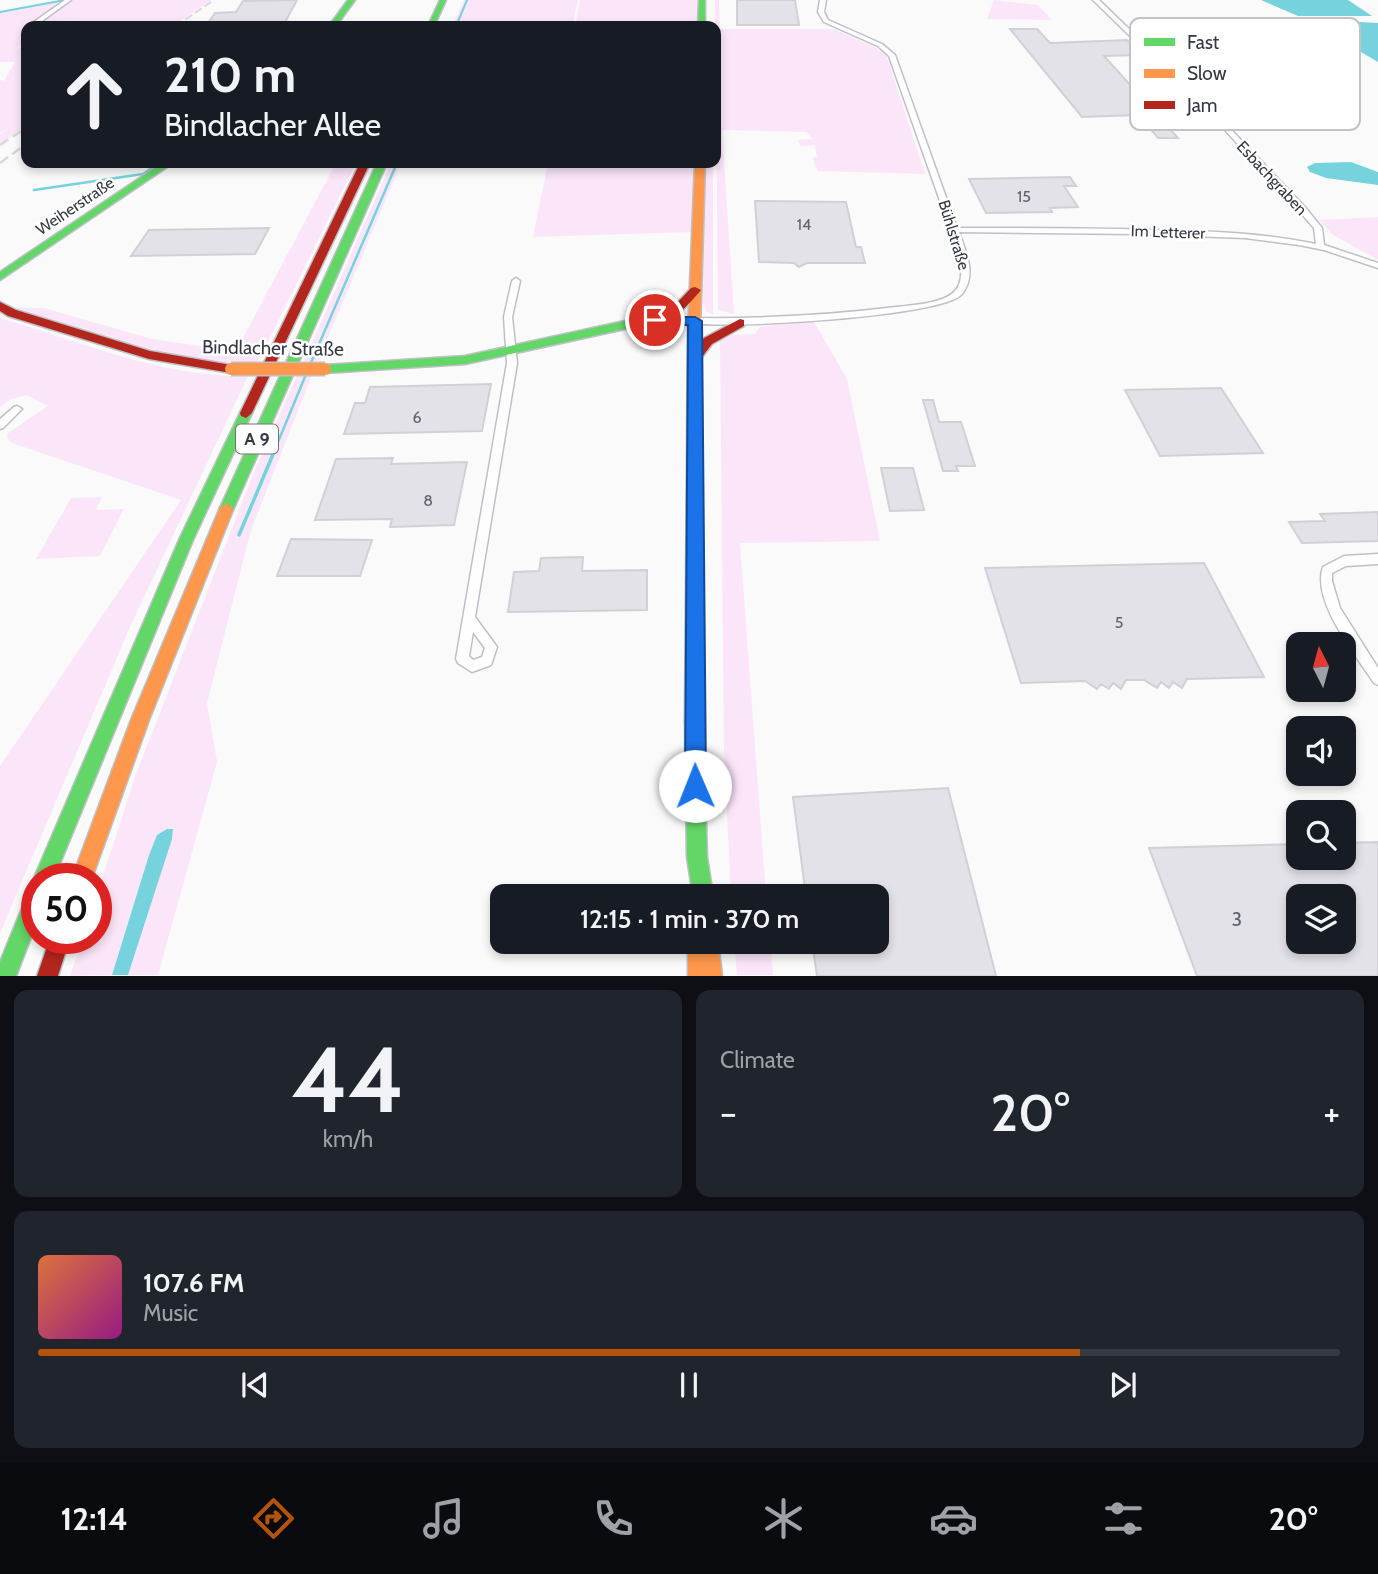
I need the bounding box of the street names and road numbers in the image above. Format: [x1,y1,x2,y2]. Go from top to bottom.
street label: Esbachgraben [1233,137,1311,219]
street label: Weiherstraße [32,173,118,239]
street label: Bühlstraße [934,198,974,272]
street label: Im Letterer [1130,221,1207,243]
street label: Bindlacher Straße [202,335,344,361]
road number: A 9 [236,424,278,454]

